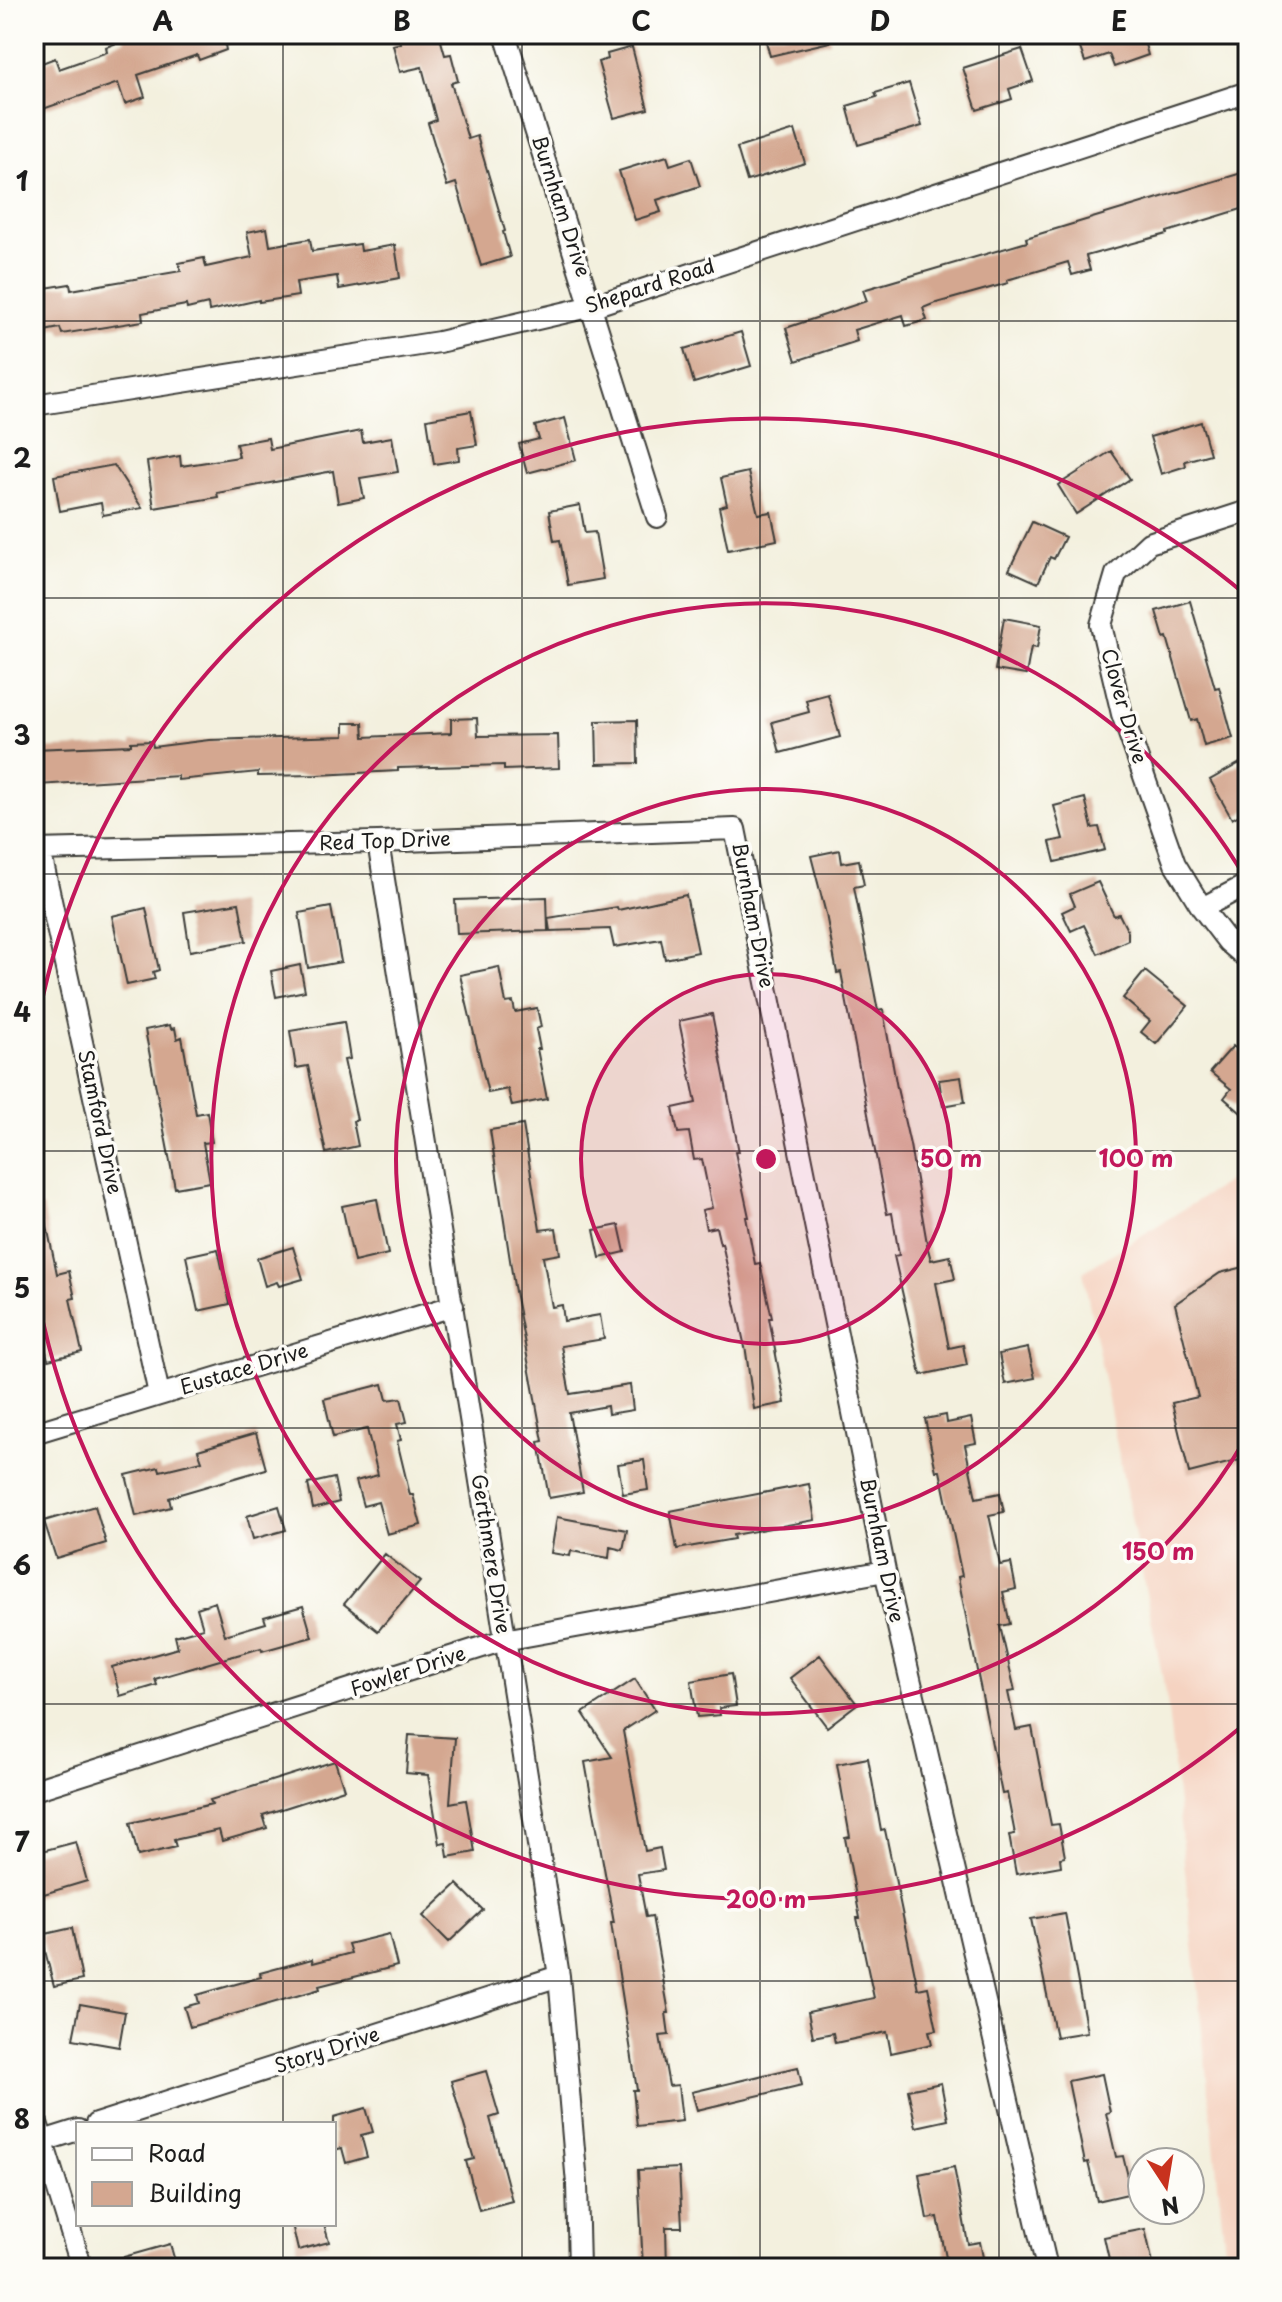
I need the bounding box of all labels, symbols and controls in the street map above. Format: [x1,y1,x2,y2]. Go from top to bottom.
text: A [153,1,173,40]
text: B [393,1,411,40]
text: C [631,1,651,40]
text: D [870,1,890,40]
text: E [1111,1,1127,40]
street label: Burnham Drive [525,131,599,281]
text: 1 [16,161,28,200]
street label: Shepard Road [581,250,718,320]
text: 2 [13,438,31,477]
street label: Clover Drive [1094,645,1156,767]
text: 3 [13,715,31,754]
street label: Red Top Drive [319,823,451,857]
street label: Burnham Drive [725,839,783,990]
text: 4 [13,992,31,1031]
street label: Stamford Drive [71,1047,131,1197]
text: 50 m [920,1139,982,1175]
text: 100 m [1099,1139,1173,1175]
centre of rings [752,1145,780,1173]
text: 5 [14,1268,30,1307]
street label: Eustace Drive [176,1334,311,1402]
street label: Gerthmere Drive [465,1472,519,1636]
street label: Burnham Drive [853,1474,913,1625]
text: 150 m [1122,1532,1194,1568]
text: 6 [13,1545,31,1584]
street label: Fowler Drive [346,1637,469,1703]
text: 7 [15,1822,30,1861]
text: 200 m [726,1880,806,1916]
street label: Story Drive [270,2018,383,2080]
text: 8 [14,2099,30,2138]
legend [76,2122,336,2226]
text: Road [148,2134,206,2170]
north arrow [1126,2146,1206,2226]
text: Building [148,2174,242,2210]
text: N [1159,2189,1182,2225]

